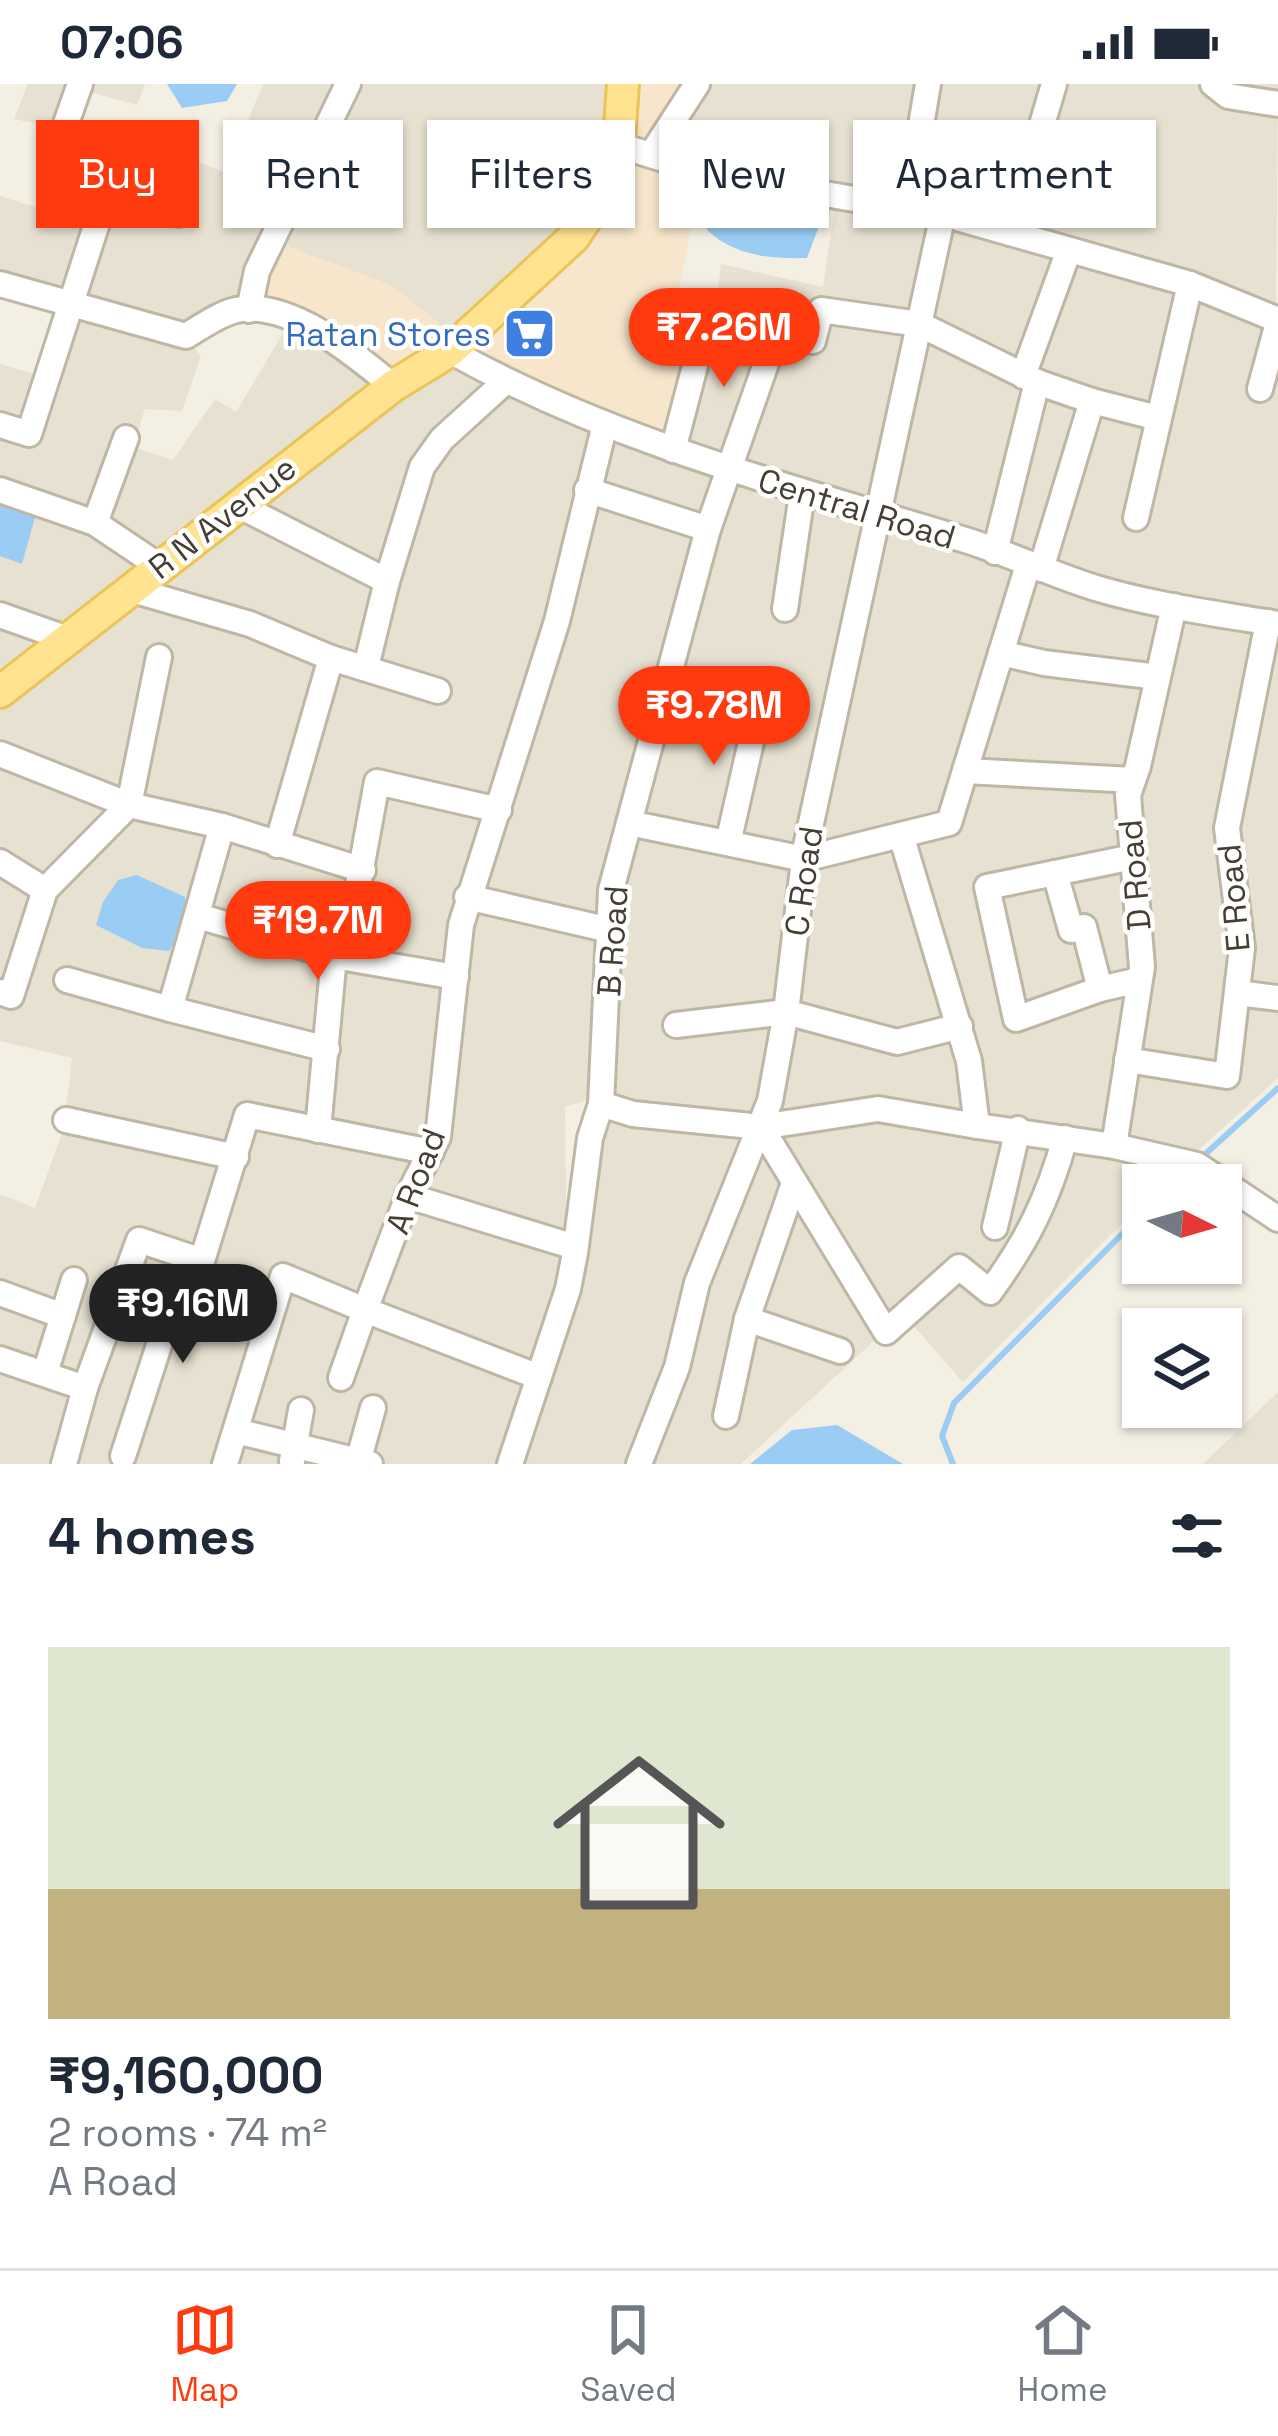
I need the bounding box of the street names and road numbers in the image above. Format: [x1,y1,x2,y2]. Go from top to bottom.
street label: R N Avenue [140,447,305,588]
street label: Central Road [753,459,960,559]
street label: D Road [1109,818,1161,932]
street label: C Road [775,823,832,939]
street label: E Road [1208,842,1260,954]
street label: B Road [588,884,638,998]
street label: A Road [377,1123,455,1240]

